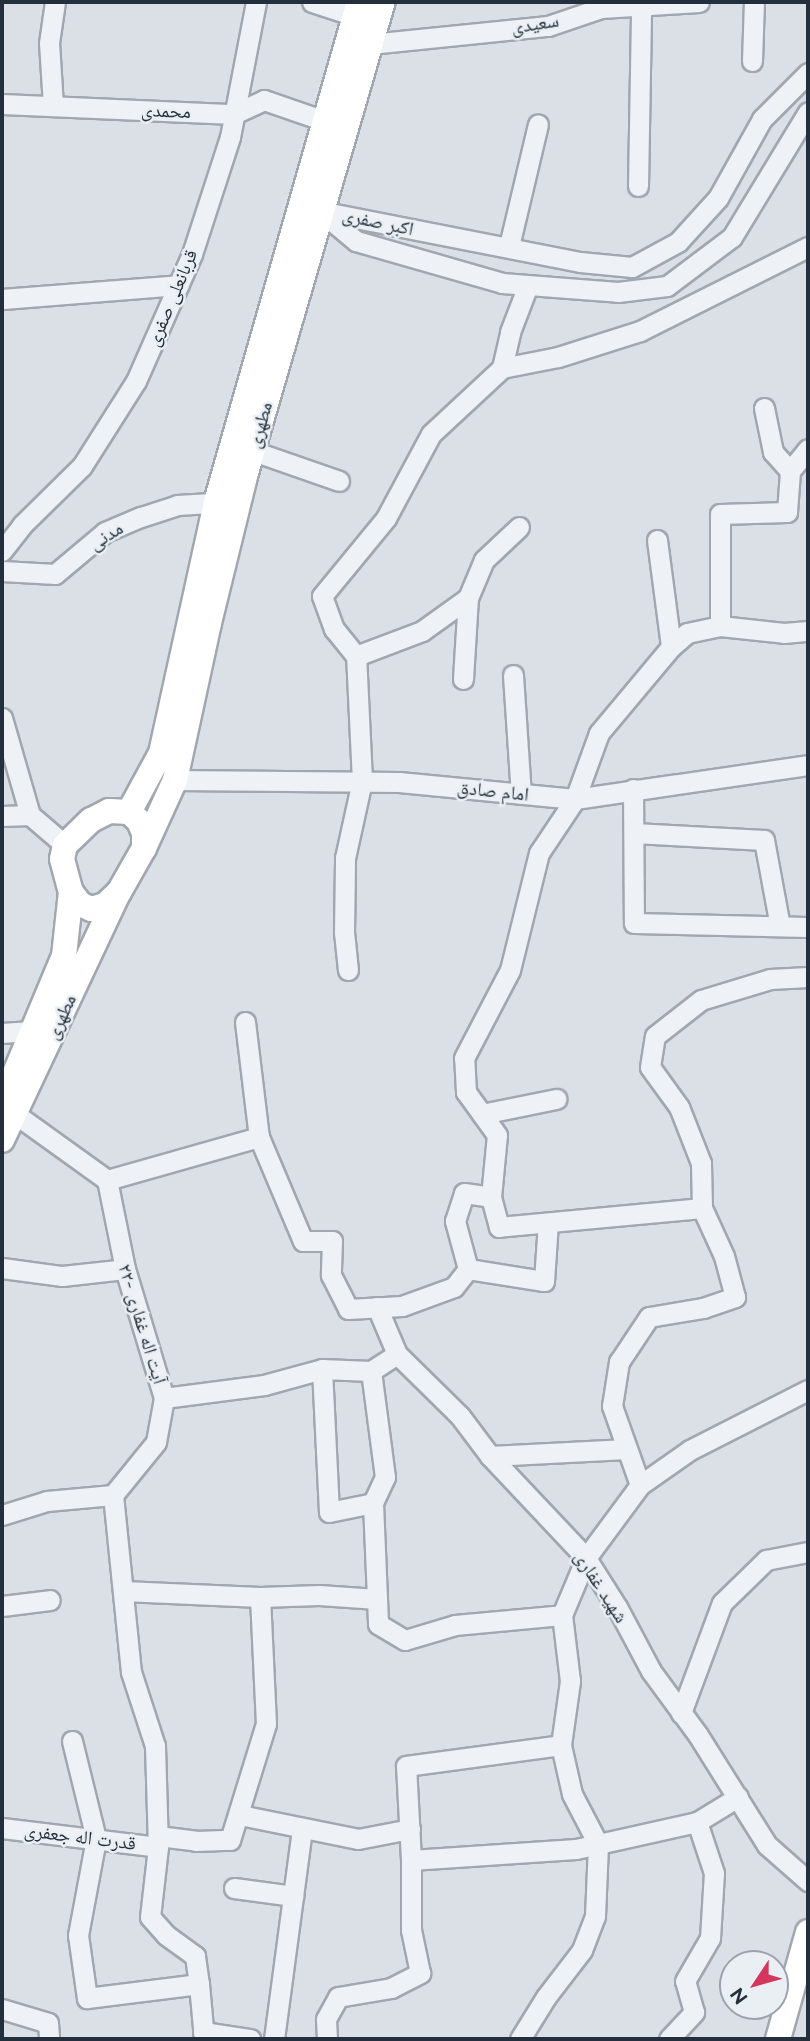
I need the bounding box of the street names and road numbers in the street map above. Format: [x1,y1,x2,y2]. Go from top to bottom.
street label: سعیدی [510,9,560,39]
street label: محمدی [141,99,191,123]
street label: اکبر صفری [340,203,416,241]
street label: قربانعلی صفری [141,246,203,350]
street label: مطهری [243,399,277,451]
street label: مدنی [85,517,127,555]
street label: امام صادق [456,776,530,806]
street label: مطهری [41,991,81,1043]
street label: ۲۲- آیت اله غفاری [113,1261,171,1387]
street label: شهید غفاری [569,1547,633,1627]
street label: قدرت اله جعفری [23,1819,137,1855]

